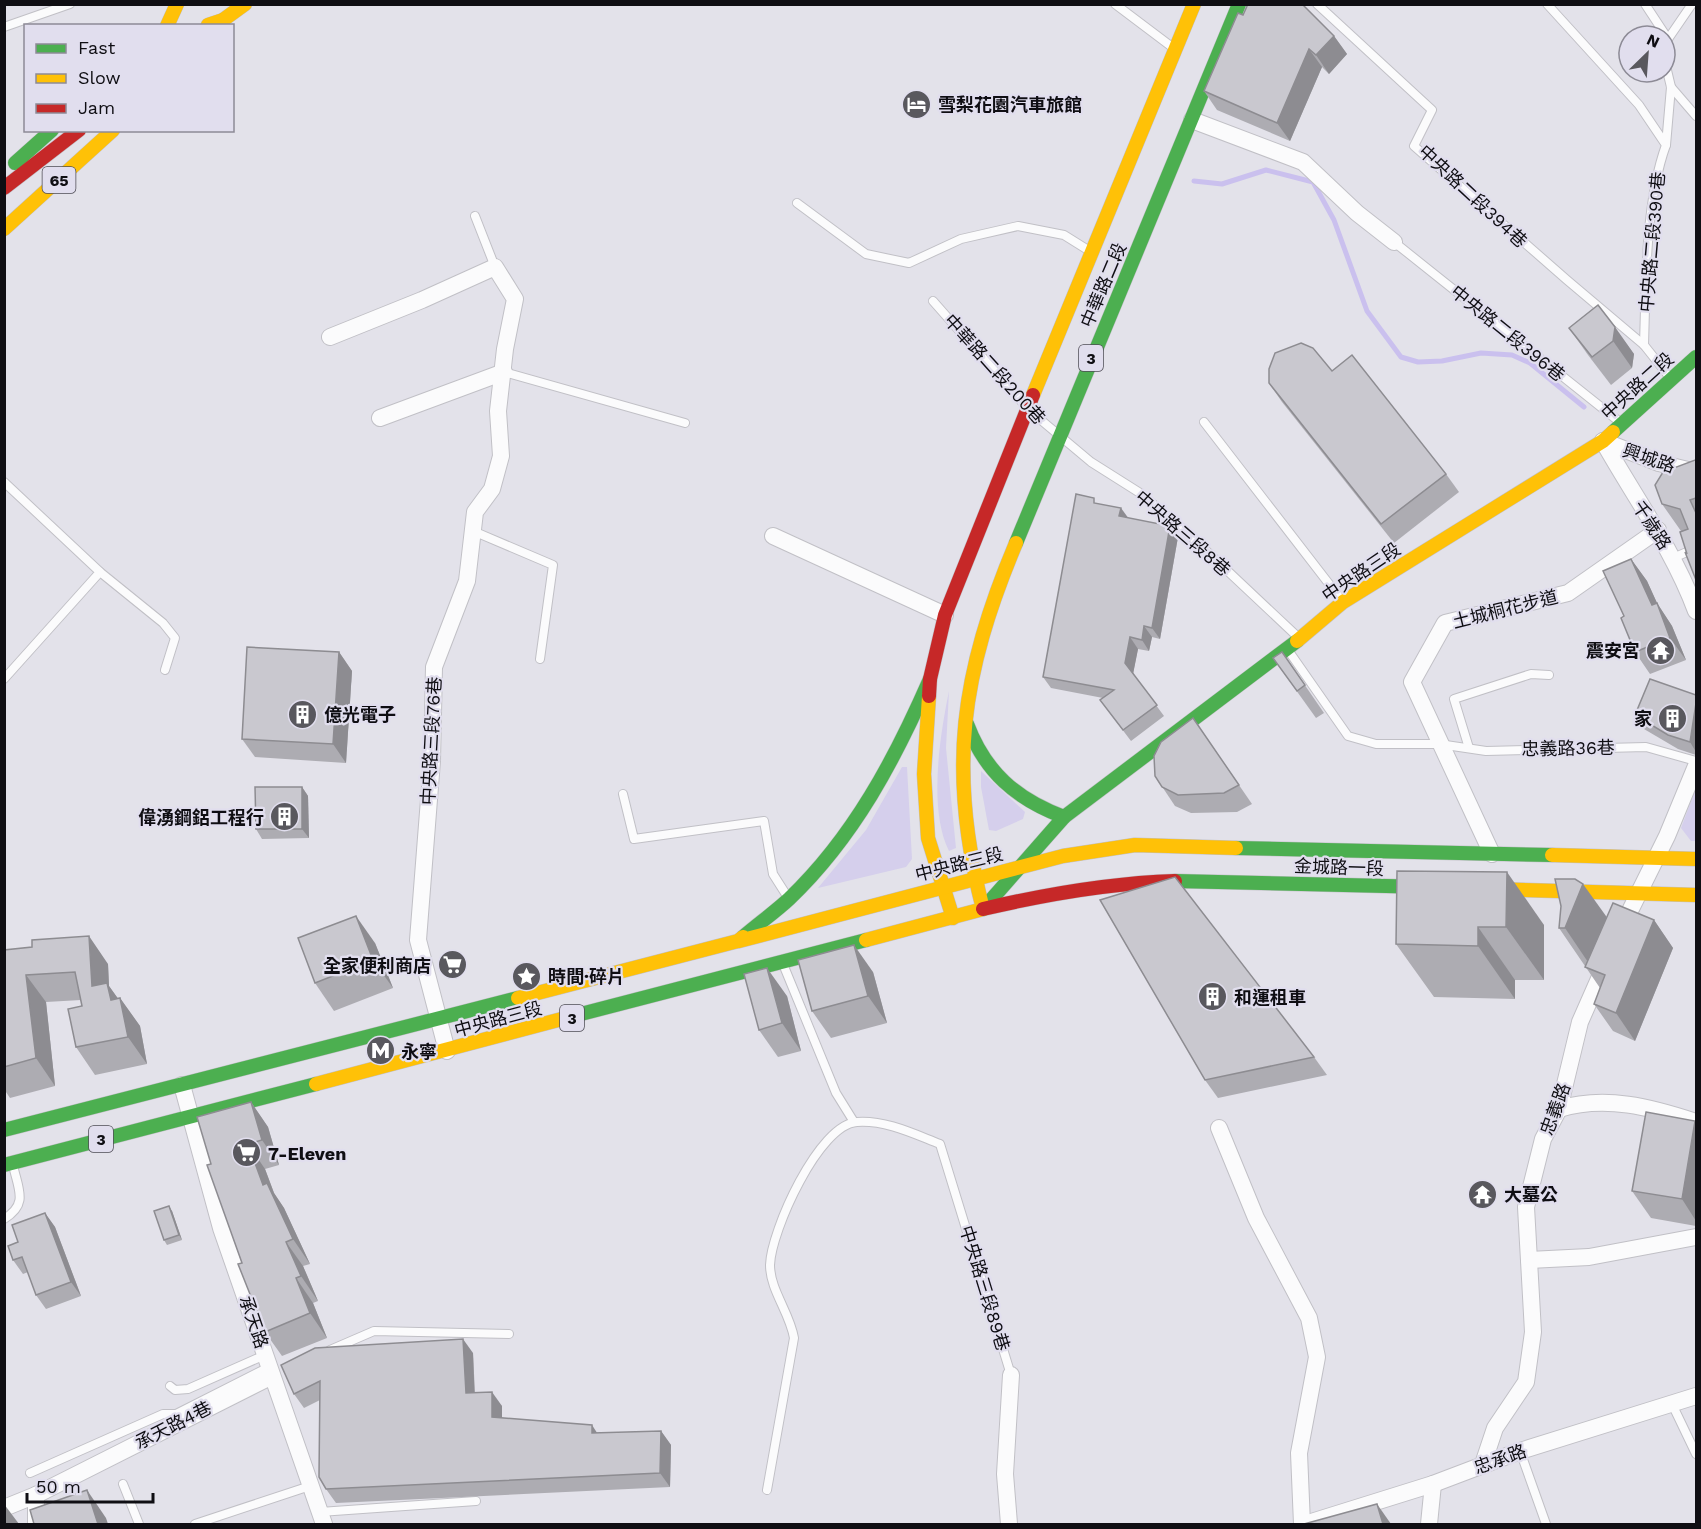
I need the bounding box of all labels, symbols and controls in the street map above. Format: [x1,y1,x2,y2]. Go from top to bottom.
legend [24,24,234,132]
north arrow [1617,24,1677,84]
text: N [1644,30,1663,52]
text: Fast [78,37,116,58]
text: Slow [78,67,121,88]
hotel icon: 雪梨花園汽車旅館 [901,88,933,120]
place label: 雪梨花園汽車旅館 [938,94,1082,115]
text: Jam [78,97,115,118]
street label: 中央路二段394巷 [1414,140,1532,252]
road number: 65 [42,167,76,193]
street label: 中央路二段390巷 [1635,171,1669,313]
street label: 中華路二段 [1076,239,1130,331]
street label: 中央路二段396巷 [1447,281,1569,385]
street label: 中華路二段200巷 [940,310,1050,428]
road number: 3 [1079,345,1103,371]
street label: 中央路二段 [1597,348,1677,424]
street label: 興城路 [1620,439,1678,477]
street label: 中央路三段8巷 [1131,486,1235,580]
street label: 千歲路 [1628,497,1676,553]
street label: 中央路三段 [1318,538,1404,606]
street label: 土城桐花步道 [1450,586,1560,632]
temple icon: 震安宮 [1645,634,1677,666]
place label: 震安宮 [1586,640,1640,661]
street label: 中央路三段76巷 [417,676,445,806]
building icon: 億光電子 [287,698,319,730]
building icon: 家 [1657,702,1689,734]
place label: 億光電子 [324,704,396,725]
place label: 家 [1634,708,1652,729]
street label: 忠義路36巷 [1521,737,1615,759]
building icon: 偉湧鋼鋁工程行 [269,801,301,833]
place label: 偉湧鋼鋁工程行 [138,807,264,828]
street label: 中央路三段 [913,843,1005,885]
street label: 金城路一段 [1294,855,1384,879]
supermarket icon: 全家便利商店 [436,949,468,981]
place label: 全家便利商店 [323,955,431,976]
place icon: 時間·碎片 [511,960,543,992]
place label: 時間·碎片 [548,966,625,987]
building icon: 和運租車 [1197,981,1229,1013]
place label: 和運租車 [1234,987,1306,1008]
street label: 中央路三段 [452,997,544,1041]
road number: 3 [560,1005,584,1031]
metro station icon: 永寧 [364,1035,396,1067]
place label: 永寧 [401,1041,437,1062]
street label: 忠義路 [1536,1080,1574,1138]
road number: 3 [89,1126,113,1152]
supermarket icon: 7-Eleven [231,1137,263,1169]
place label: 7-Eleven [268,1143,346,1164]
temple icon: 大墓公 [1467,1178,1499,1210]
place label: 大墓公 [1504,1184,1558,1205]
street label: 中央路三段89巷 [956,1223,1014,1353]
street label: 承天路 [235,1293,273,1351]
street label: 承天路4巷 [131,1397,215,1453]
street label: 忠承路 [1471,1440,1529,1478]
scale bar [27,1466,153,1504]
text: 50 m [36,1476,81,1497]

